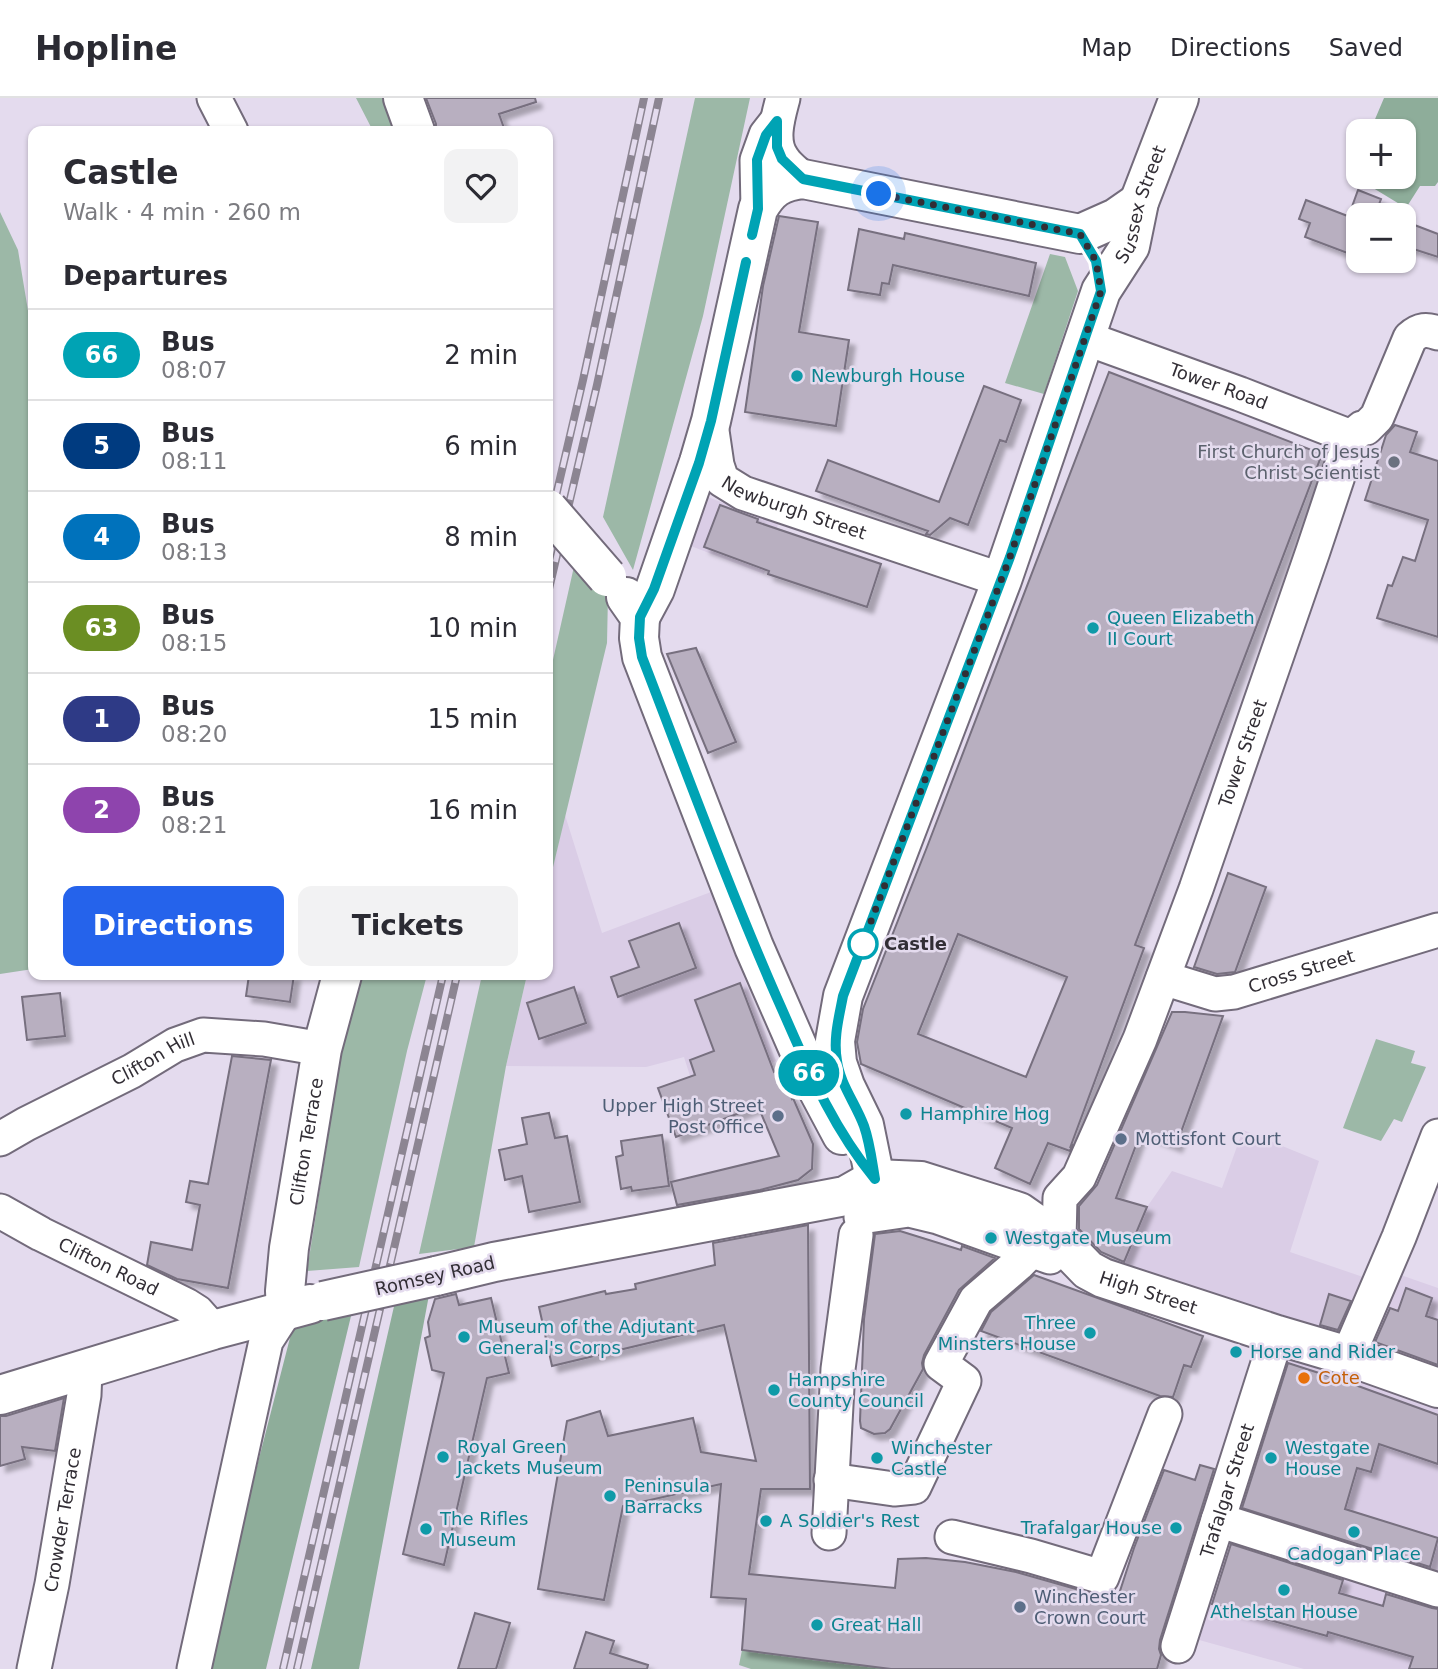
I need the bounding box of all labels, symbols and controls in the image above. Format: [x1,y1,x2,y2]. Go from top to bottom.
text: Hopline [35,29,177,68]
text: Map [1081,34,1132,62]
text: Directions [1170,34,1291,62]
text: Saved [1329,34,1403,62]
map controls [1346,119,1416,273]
button: + [1346,119,1416,189]
street label: Sussex Street [1111,142,1170,267]
button: heart [444,149,518,223]
text: Castle [63,153,179,192]
your location [861,176,896,211]
text: Walk · 4 min · 260 m [63,199,301,225]
button: − [1346,203,1416,273]
text: Departures [63,261,228,291]
text: Bus [161,327,215,357]
text: 2 min [444,340,518,370]
text: 66 [85,341,118,369]
text: 08:07 [161,357,227,383]
street label: Tower Road [1166,358,1271,414]
place label: Newburgh House [811,365,965,386]
marker: Newburgh House [789,368,805,384]
text: Bus [161,418,215,448]
text: 6 min [444,431,518,461]
text: 5 [93,432,110,460]
place label: First Church of Jesus Christ Scientist [1197,441,1380,483]
text: 08:11 [161,448,227,474]
marker: First Church of Jesus Christ Scientist [1386,454,1402,470]
street label: Newburgh Street [718,471,869,544]
text: Bus [161,509,215,539]
text: 8 min [444,522,518,552]
text: 4 [93,523,110,551]
text: 08:13 [161,539,227,565]
text: Bus [161,600,215,630]
place label: Queen Elizabeth II Court [1107,607,1255,649]
text: 10 min [428,613,518,643]
text: 63 [85,614,118,642]
marker: Queen Elizabeth II Court [1085,620,1101,636]
text: 08:15 [161,630,227,656]
text: Bus [161,691,215,721]
street label: Tower Street [1214,696,1271,811]
text: 15 min [428,704,518,734]
text: 1 [93,705,110,733]
text: 08:20 [161,721,227,747]
text: Bus [161,782,215,812]
text: 16 min [428,795,518,825]
text: 2 [93,796,110,824]
text: 08:21 [161,812,227,838]
button: Directions [63,886,284,966]
button: Tickets [298,886,518,966]
marker: Castle [848,929,878,959]
place label: Castle [884,933,947,954]
street label: Cross Street [1246,945,1357,997]
street label: Clifton Hill [108,1028,198,1090]
line badge: 66 [778,1050,840,1096]
text: 66 [792,1059,826,1087]
street label: Clifton Terrace [285,1076,327,1207]
place label: Upper High Street Post Office [602,1095,764,1137]
place label: Hamphire Hog [920,1103,1050,1124]
marker: Hamphire Hog [898,1106,914,1122]
marker: Upper High Street Post Office [770,1108,786,1124]
place label: Mottisfont Court [1135,1128,1281,1149]
marker: Mottisfont Court [1113,1131,1129,1147]
place label: Westgate Museum [1005,1227,1172,1248]
marker: Westgate Museum [983,1230,999,1246]
street label: Clifton Road [55,1233,162,1300]
street label: Romsey Road [373,1252,497,1299]
street label: High Street [1097,1267,1200,1318]
place label: Three Minsters House [938,1312,1076,1354]
place label: Museum of the Adjutant General's Corps [478,1316,695,1358]
marker: Three Minsters House [1082,1325,1098,1341]
marker: Museum of the Adjutant General's Corps [456,1329,472,1345]
place label: Horse and Rider [1250,1341,1396,1362]
marker: Horse and Rider [1228,1344,1244,1360]
place label: Cote [1318,1367,1360,1388]
place label: Hampshire County Council [788,1369,924,1411]
marker: Cote [1296,1370,1312,1386]
marker: Hampshire County Council [766,1382,782,1398]
street label: Trafalgar Street [1195,1421,1258,1561]
place label: Royal Green Jackets Museum [456,1436,603,1478]
place label: Winchester Castle [891,1437,993,1479]
place label: Westgate House [1285,1437,1370,1479]
street label: Crowder Terrace [40,1446,85,1594]
marker: Royal Green Jackets Museum [435,1449,451,1465]
marker: Winchester Castle [869,1450,885,1466]
marker: Westgate House [1263,1450,1279,1466]
place label: Peninsula Barracks [624,1475,710,1517]
marker: Peninsula Barracks [602,1488,618,1504]
place label: The Rifles Museum [439,1508,529,1550]
place label: A Soldier's Rest [780,1510,920,1531]
marker: A Soldier's Rest [758,1513,774,1529]
place label: Trafalgar House [1020,1517,1162,1538]
marker: Trafalgar House [1168,1520,1184,1536]
marker: The Rifles Museum [418,1521,434,1537]
marker: Cadogan Place [1346,1524,1362,1540]
place label: Cadogan Place [1287,1543,1421,1564]
marker: Athelstan House [1276,1582,1292,1598]
place label: Winchester Crown Court [1034,1586,1146,1628]
marker: Winchester Crown Court [1012,1599,1028,1615]
place label: Athelstan House [1210,1601,1358,1622]
place label: Great Hall [831,1614,921,1635]
marker: Great Hall [809,1617,825,1633]

